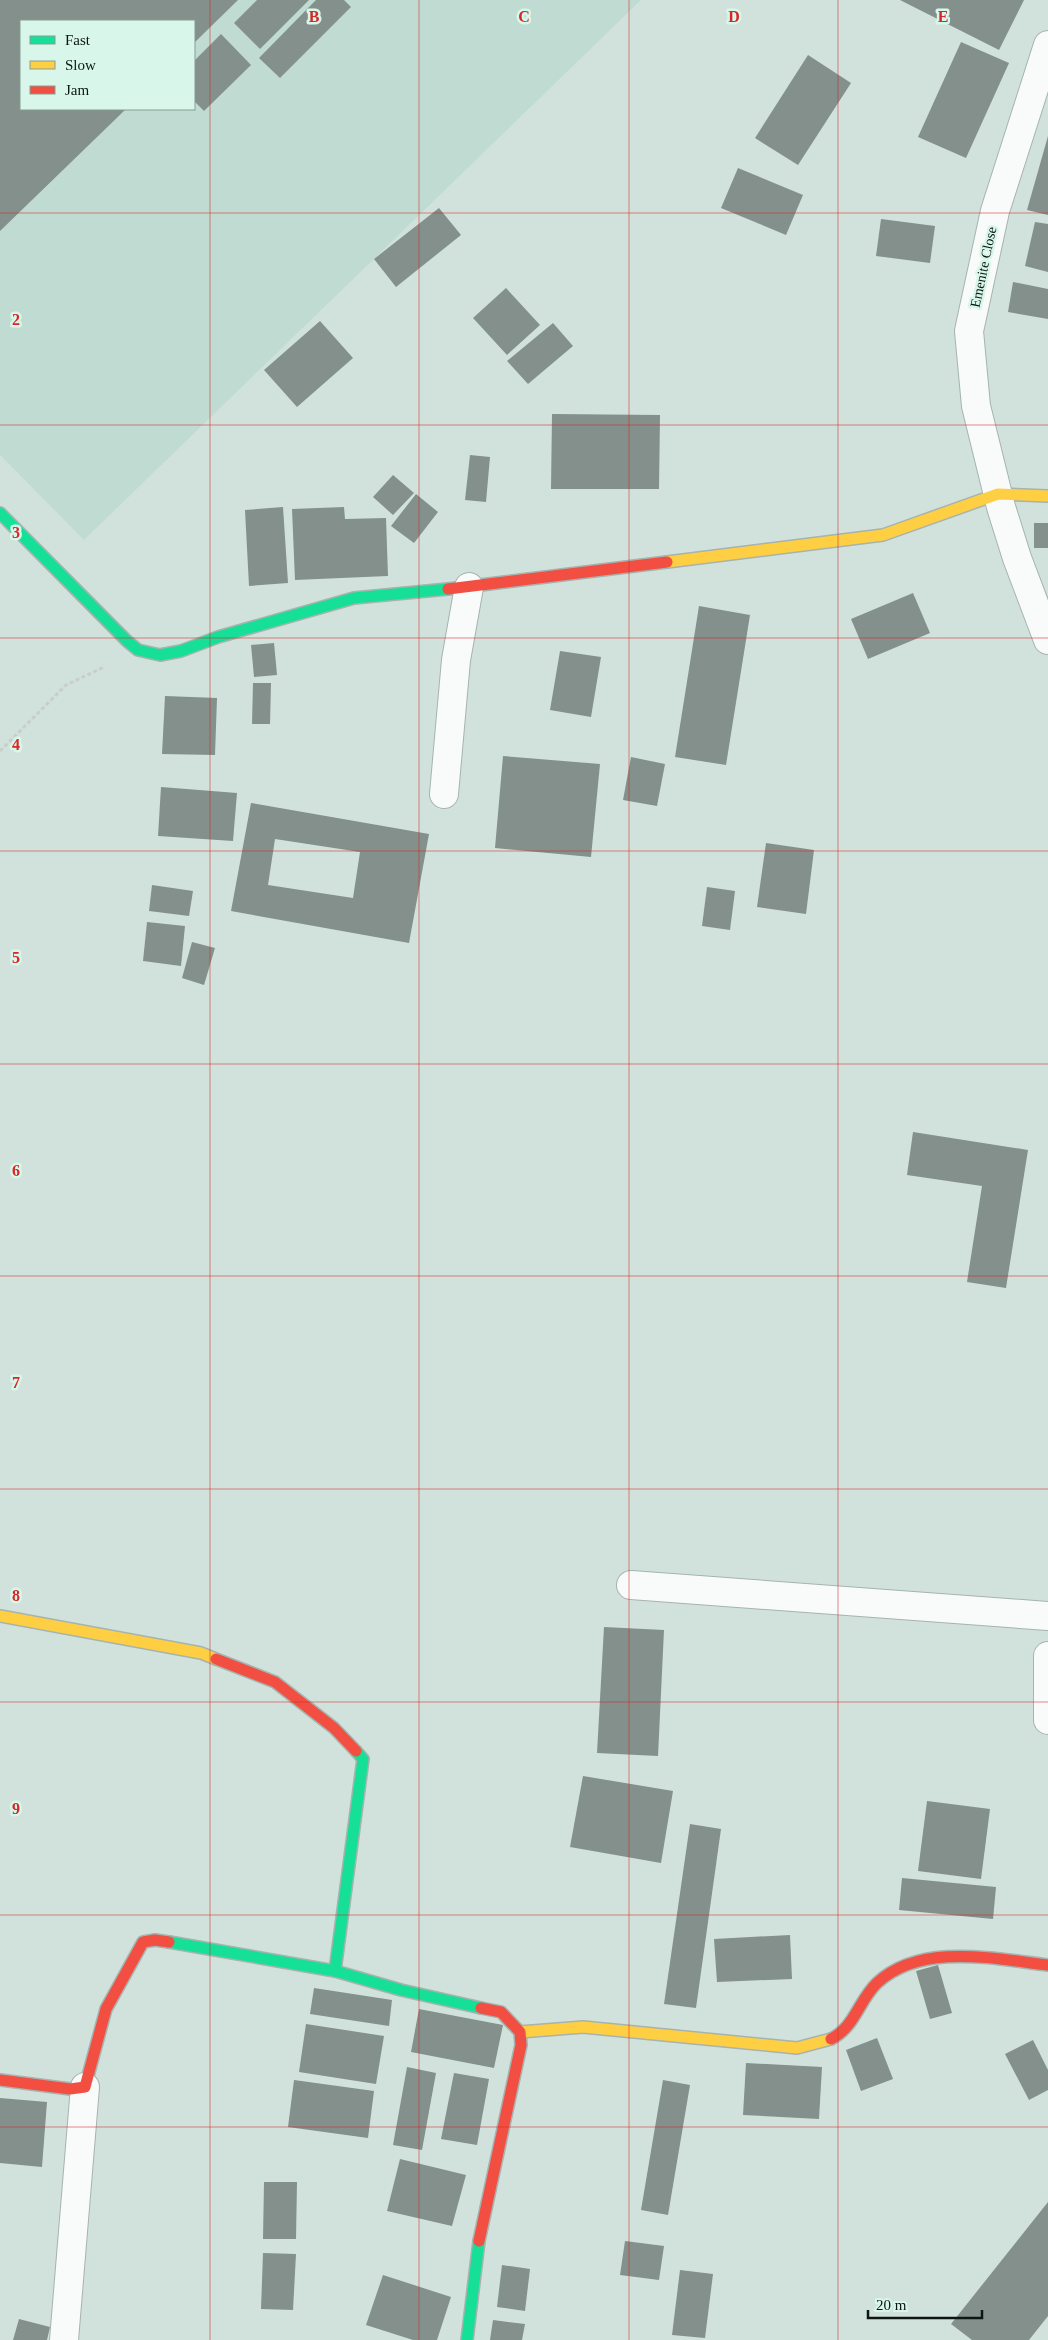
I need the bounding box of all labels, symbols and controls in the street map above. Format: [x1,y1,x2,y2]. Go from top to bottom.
text: B [309,8,320,25]
text: C [518,8,530,25]
text: D [728,8,740,25]
text: E [938,8,948,25]
legend [20,20,195,110]
text: Fast [65,32,91,48]
text: Slow [65,57,96,73]
text: Jam [65,82,89,98]
street label: Emenite Close [968,225,999,309]
text: 2 [12,311,20,328]
text: 3 [12,524,20,541]
text: 4 [12,736,20,753]
text: 5 [12,949,20,966]
text: 6 [12,1162,20,1179]
text: 7 [12,1374,20,1391]
text: 8 [12,1587,20,1604]
text: 9 [12,1800,20,1817]
scale bar [868,2288,982,2320]
text: 20 m [876,2297,907,2313]

